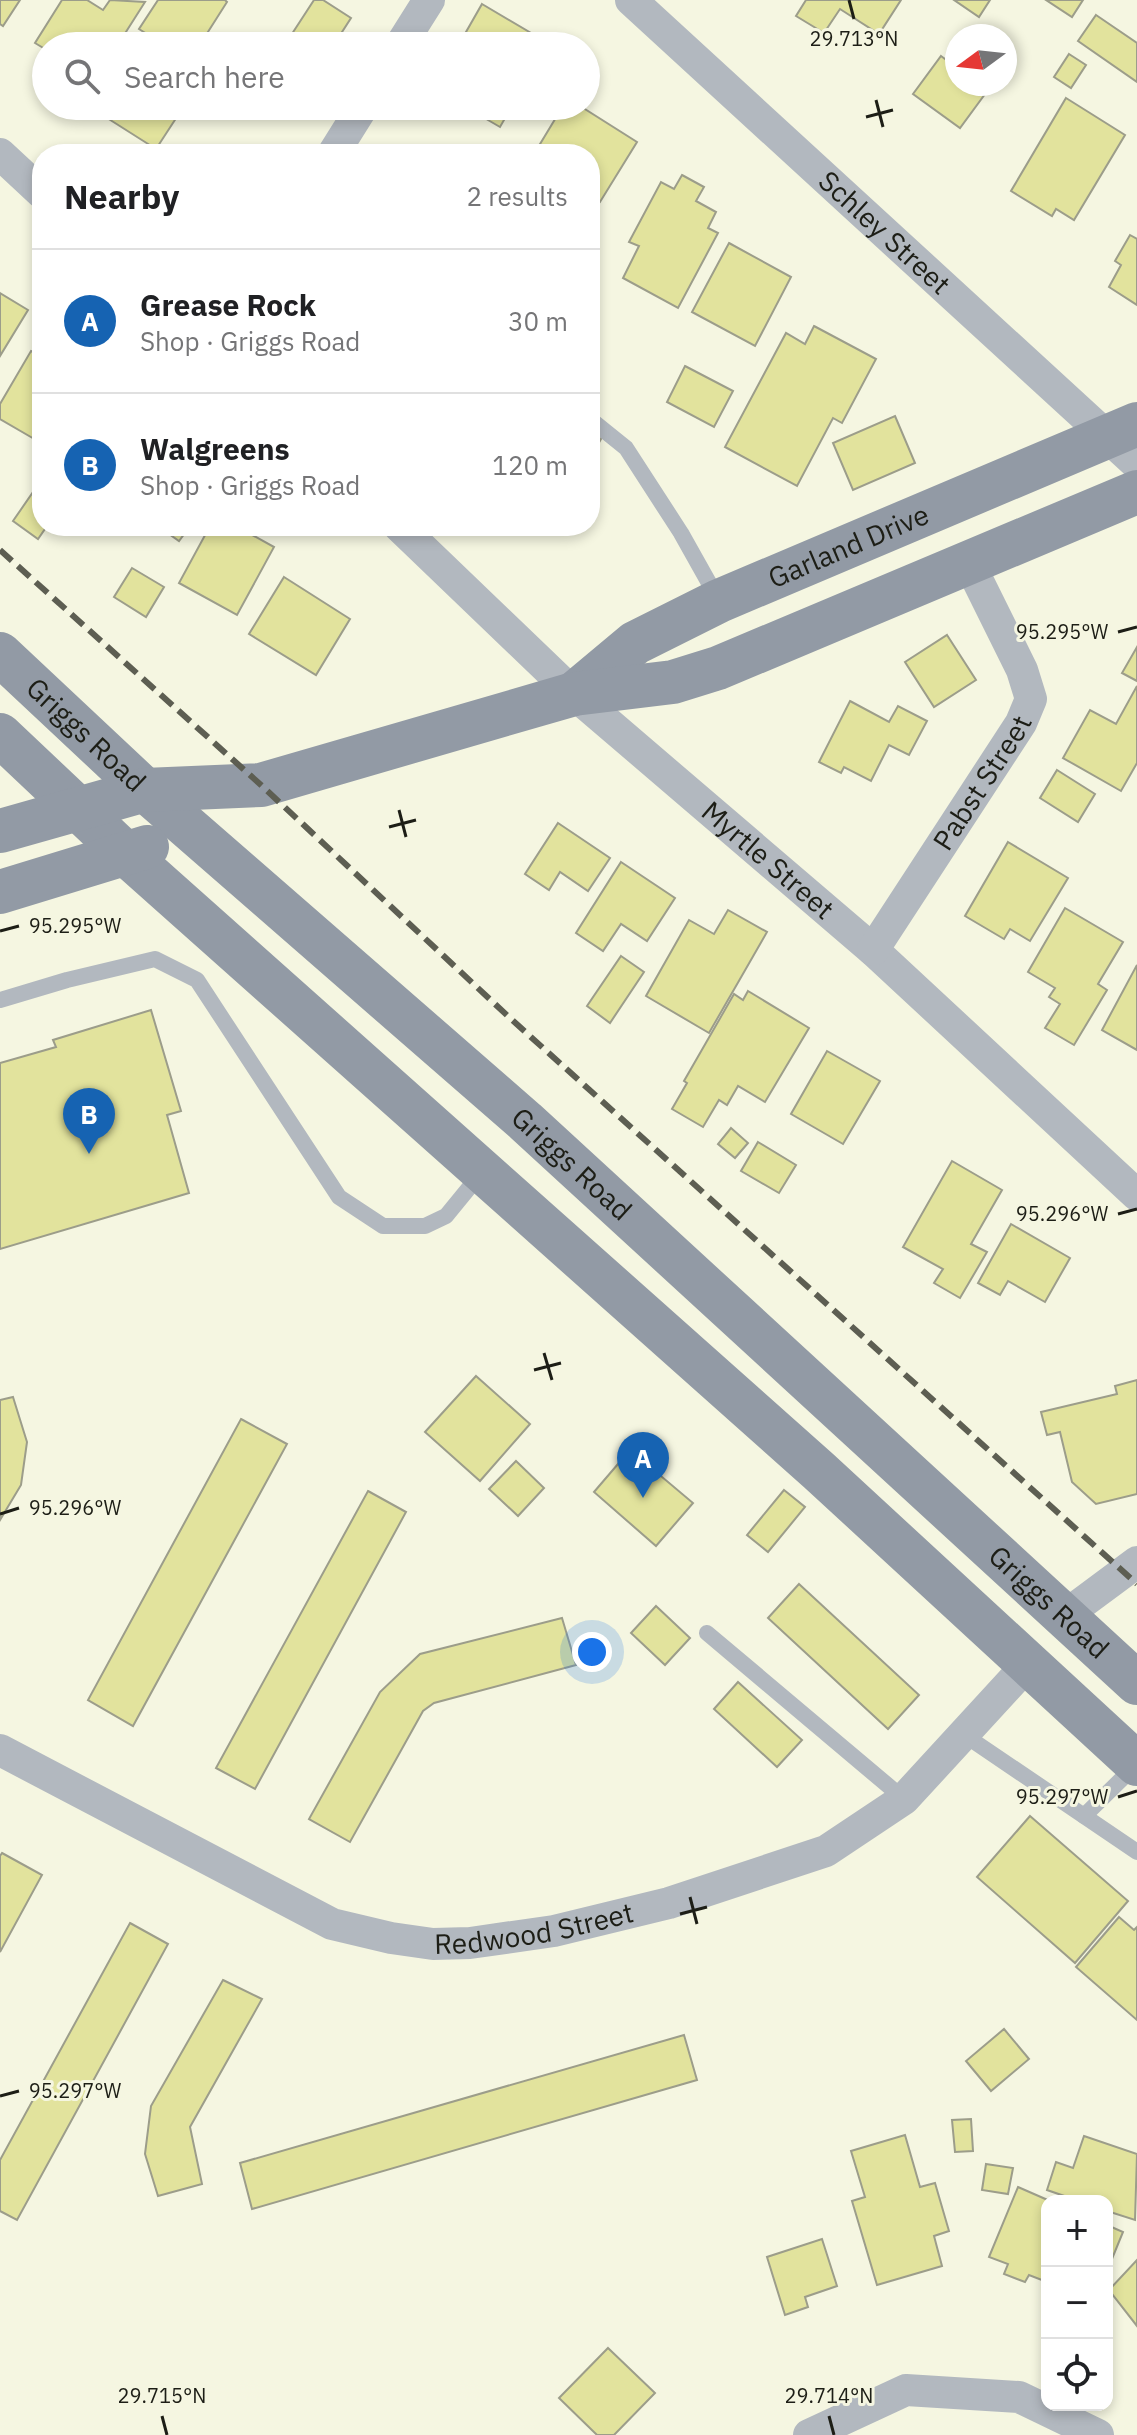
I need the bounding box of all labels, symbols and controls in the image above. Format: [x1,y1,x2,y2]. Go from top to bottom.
north arrow [945,24,1017,96]
text: 29.713°N [810,25,898,52]
search box [32,32,600,120]
icon: search [60,54,104,98]
text: Search here [124,57,285,96]
street label: Schley Street [811,162,959,302]
text: Nearby [64,174,179,218]
text: 2 results [466,179,568,213]
text: Grease Rock [140,285,316,324]
text: A [81,304,99,338]
text: 30 m [508,304,568,338]
text: Shop · Griggs Road [140,324,360,358]
text: Walgreens [140,429,290,468]
text: B [81,448,99,482]
text: 120 m [492,448,568,482]
text: Shop · Griggs Road [140,468,360,502]
street label: Garland Drive [762,495,934,596]
text: 95.295°W [1016,618,1108,645]
street label: Griggs Road [19,669,154,800]
street label: Pabst Street [924,710,1040,857]
street label: Myrtle Street [694,793,842,927]
text: 95.295°W [29,912,121,939]
pin: B [63,1088,115,1154]
street label: Griggs Road [504,1099,640,1228]
text: 95.296°W [1016,1200,1108,1227]
pin: A [617,1432,669,1498]
text: 95.296°W [29,1494,121,1521]
street label: Griggs Road [981,1537,1117,1666]
your location [572,1632,612,1672]
text: 95.297°W [1016,1783,1108,1810]
street label: Redwood Street [434,1893,637,1962]
text: 95.297°W [29,2077,121,2104]
map controls [1041,2195,1113,2411]
button: + [1041,2195,1113,2267]
button: − [1041,2267,1113,2339]
button: locate [1041,2339,1113,2411]
text: 29.715°N [118,2382,206,2409]
text: 29.714°N [785,2382,873,2409]

